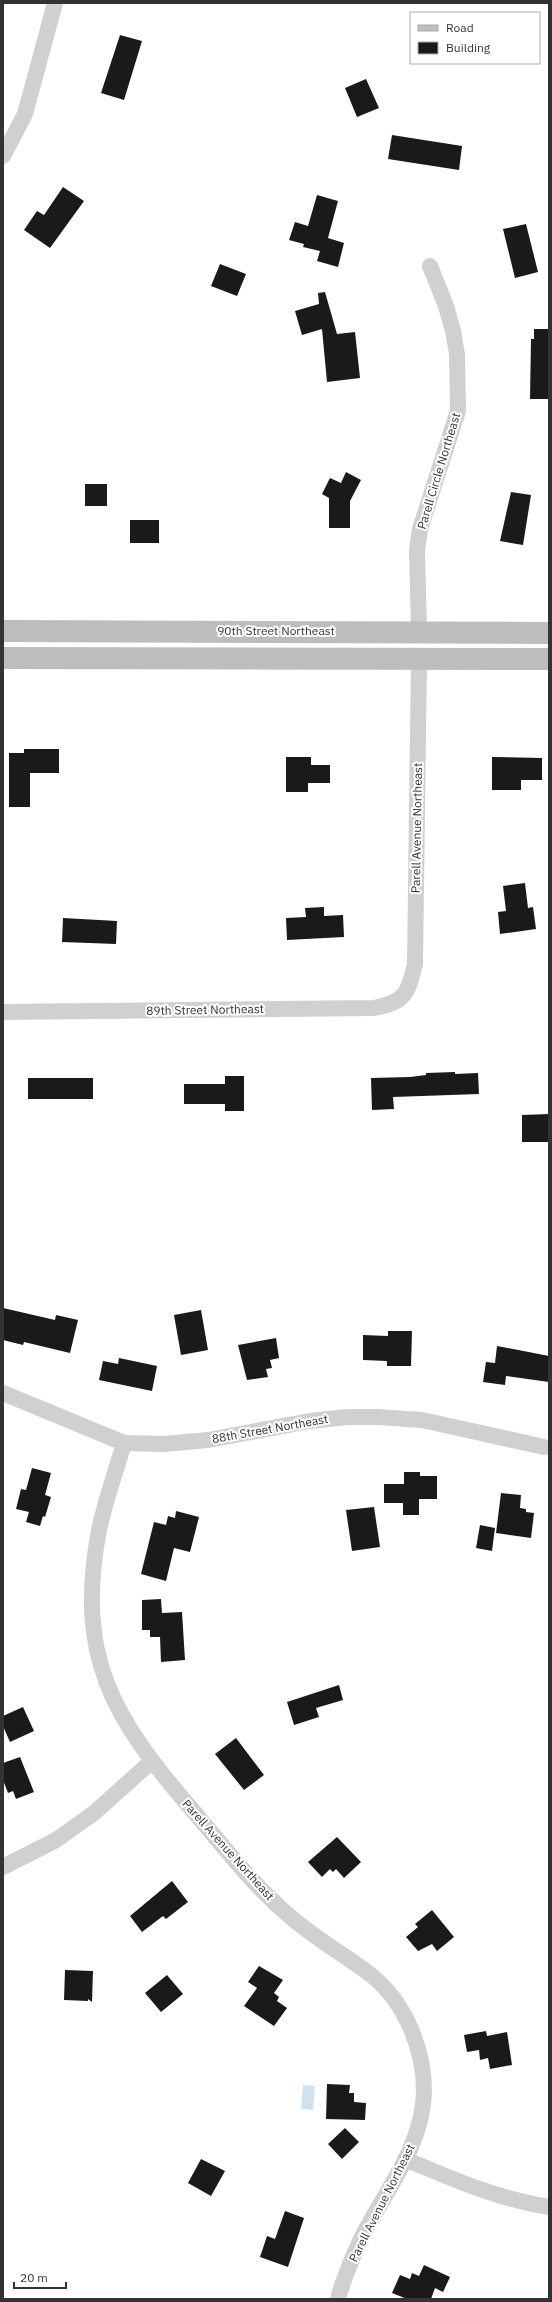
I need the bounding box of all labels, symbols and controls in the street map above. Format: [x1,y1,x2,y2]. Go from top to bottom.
legend [410,12,540,64]
text: Road [446,20,474,35]
text: Building [446,40,491,55]
street label: Parell Circle Northeast [414,411,463,531]
street label: 90th Street Northeast [217,623,335,638]
street label: Parell Avenue Northeast [408,763,425,893]
street label: 89th Street Northeast [146,1001,264,1018]
street label: 88th Street Northeast [211,1411,329,1446]
street label: Parell Avenue Northeast [179,1796,278,1903]
street label: Parell Avenue Northeast [345,2141,418,2264]
scale bar [14,2264,66,2290]
text: 20 m [20,2270,48,2285]

